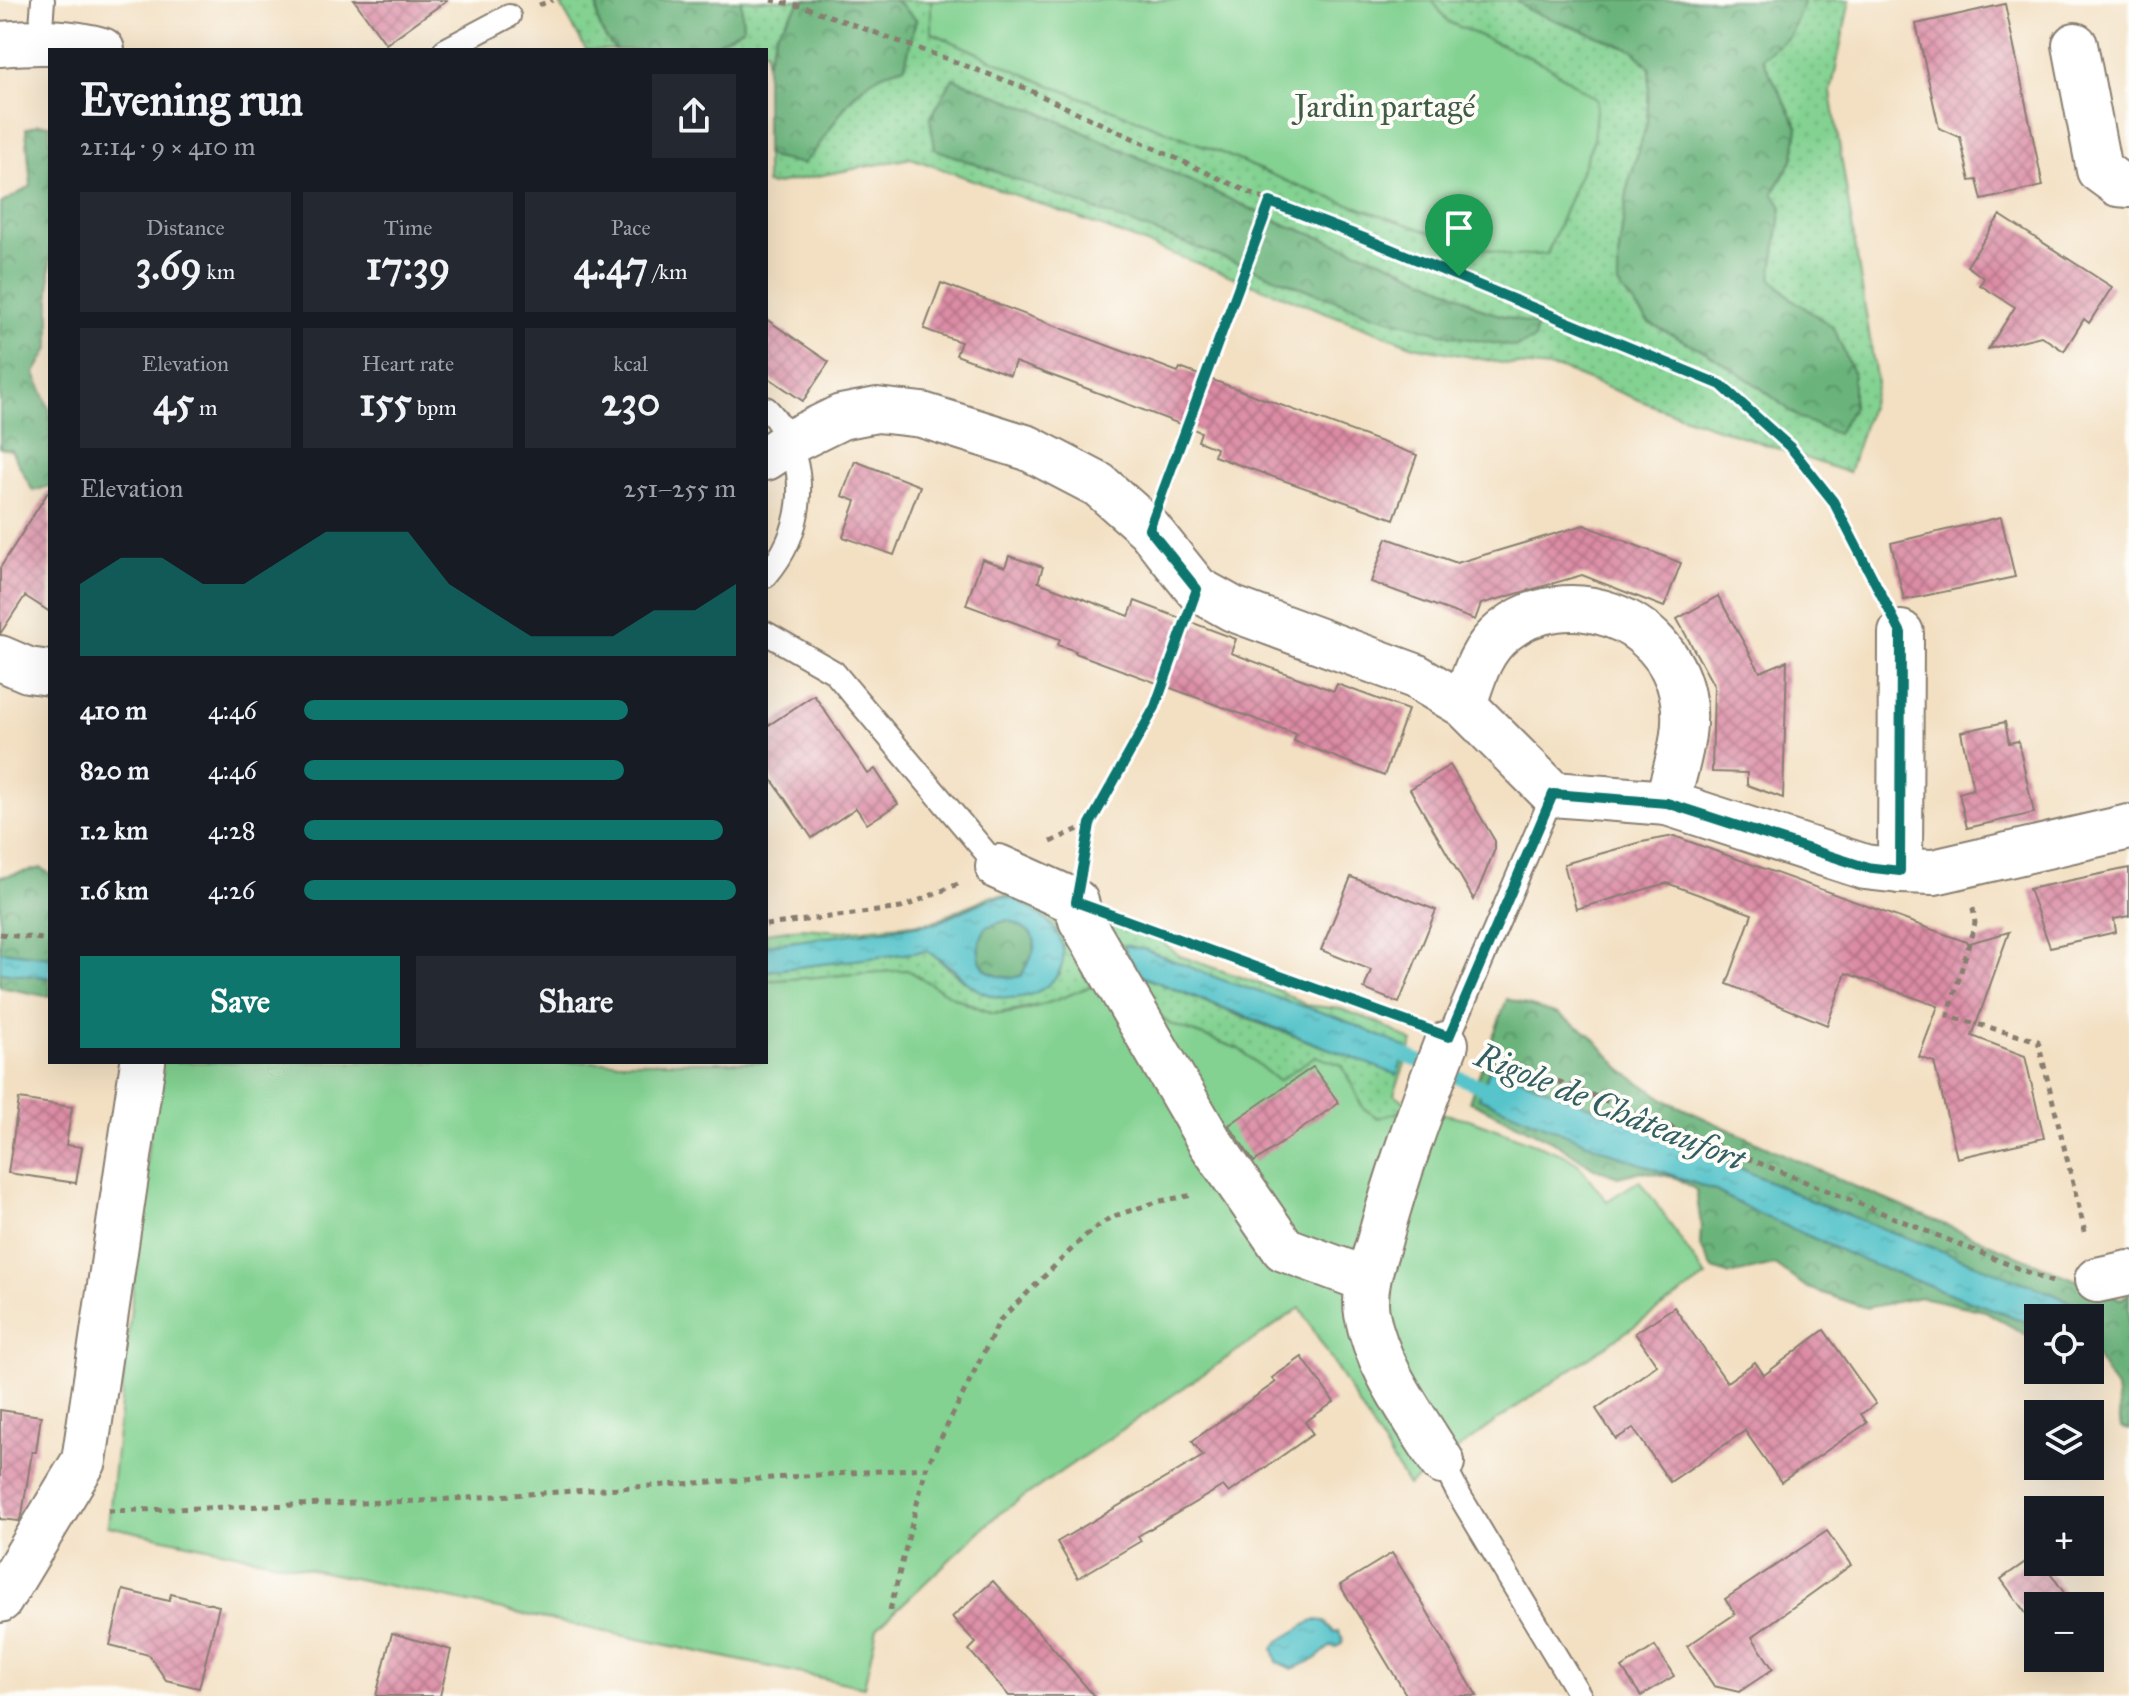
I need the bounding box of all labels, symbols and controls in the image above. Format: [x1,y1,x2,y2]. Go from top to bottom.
text: Evening run [80,73,303,127]
button: share [652,74,736,158]
park label: Jardin partagé [1291,87,1476,126]
text: 21:14 · 9 × 410 m [80,130,256,162]
pin [1425,194,1493,276]
icon: arrive [1437,206,1481,250]
text: Distance [146,214,225,241]
text: Time [384,214,432,241]
text: Pace [611,214,651,241]
text: 3.69 [135,241,202,290]
text: 17:39 [366,241,450,290]
text: 4:47 [574,241,648,290]
text: km [202,258,235,285]
text: /km [648,258,687,285]
text: Elevation [142,350,229,377]
text: Heart rate [362,350,454,377]
text: kcal [613,350,648,377]
text: 45 [153,377,194,426]
text: 155 [359,377,412,426]
text: 230 [601,377,660,426]
text: m [194,394,217,421]
text: bpm [412,394,457,421]
text: Elevation [80,472,183,504]
text: 251–255 m [623,472,736,504]
text: 410 m [80,694,147,726]
text: 4:46 [208,694,257,726]
text: 820 m [80,754,149,786]
text: 4:46 [208,754,257,786]
text: 1.2 km [80,814,148,846]
text: 4:28 [208,814,256,846]
text: 1.6 km [80,874,149,906]
text: 4:26 [208,874,255,906]
button: Save [80,956,400,1048]
button: Share [416,956,736,1048]
water label: Rigole de Châteaufort [1469,1034,1753,1181]
map controls [2024,1304,2104,1672]
button: locate [2024,1304,2104,1384]
button: layers [2024,1400,2104,1480]
button: + [2024,1496,2104,1576]
button: − [2024,1592,2104,1672]

